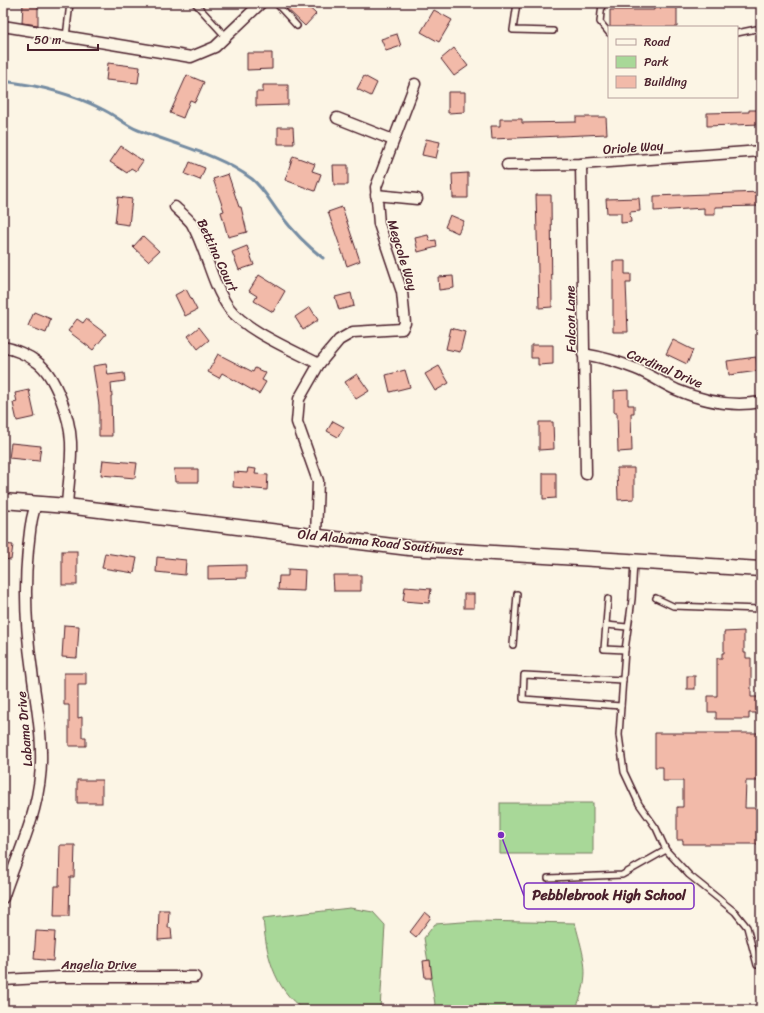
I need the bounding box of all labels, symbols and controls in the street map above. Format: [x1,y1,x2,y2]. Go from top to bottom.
scale bar [28,26,98,52]
legend [608,26,738,98]
text: 50 m [34,29,61,51]
text: Road [644,31,671,53]
text: Park [644,51,669,73]
text: Building [644,71,687,93]
street label: Oriole Way [602,134,664,161]
street label: Bettina Court [191,215,245,296]
street label: Megcole Way [381,217,424,294]
street label: Falcon Lane [558,285,583,353]
street label: Cardinal Drive [623,342,707,395]
street label: Old Alabama Road Southwest [297,522,466,563]
street label: Labama Drive [10,690,39,768]
callout: Pebblebrook High School [524,883,694,909]
text: Pebblebrook High School [532,883,687,908]
street label: Angelia Drive [60,953,137,976]

